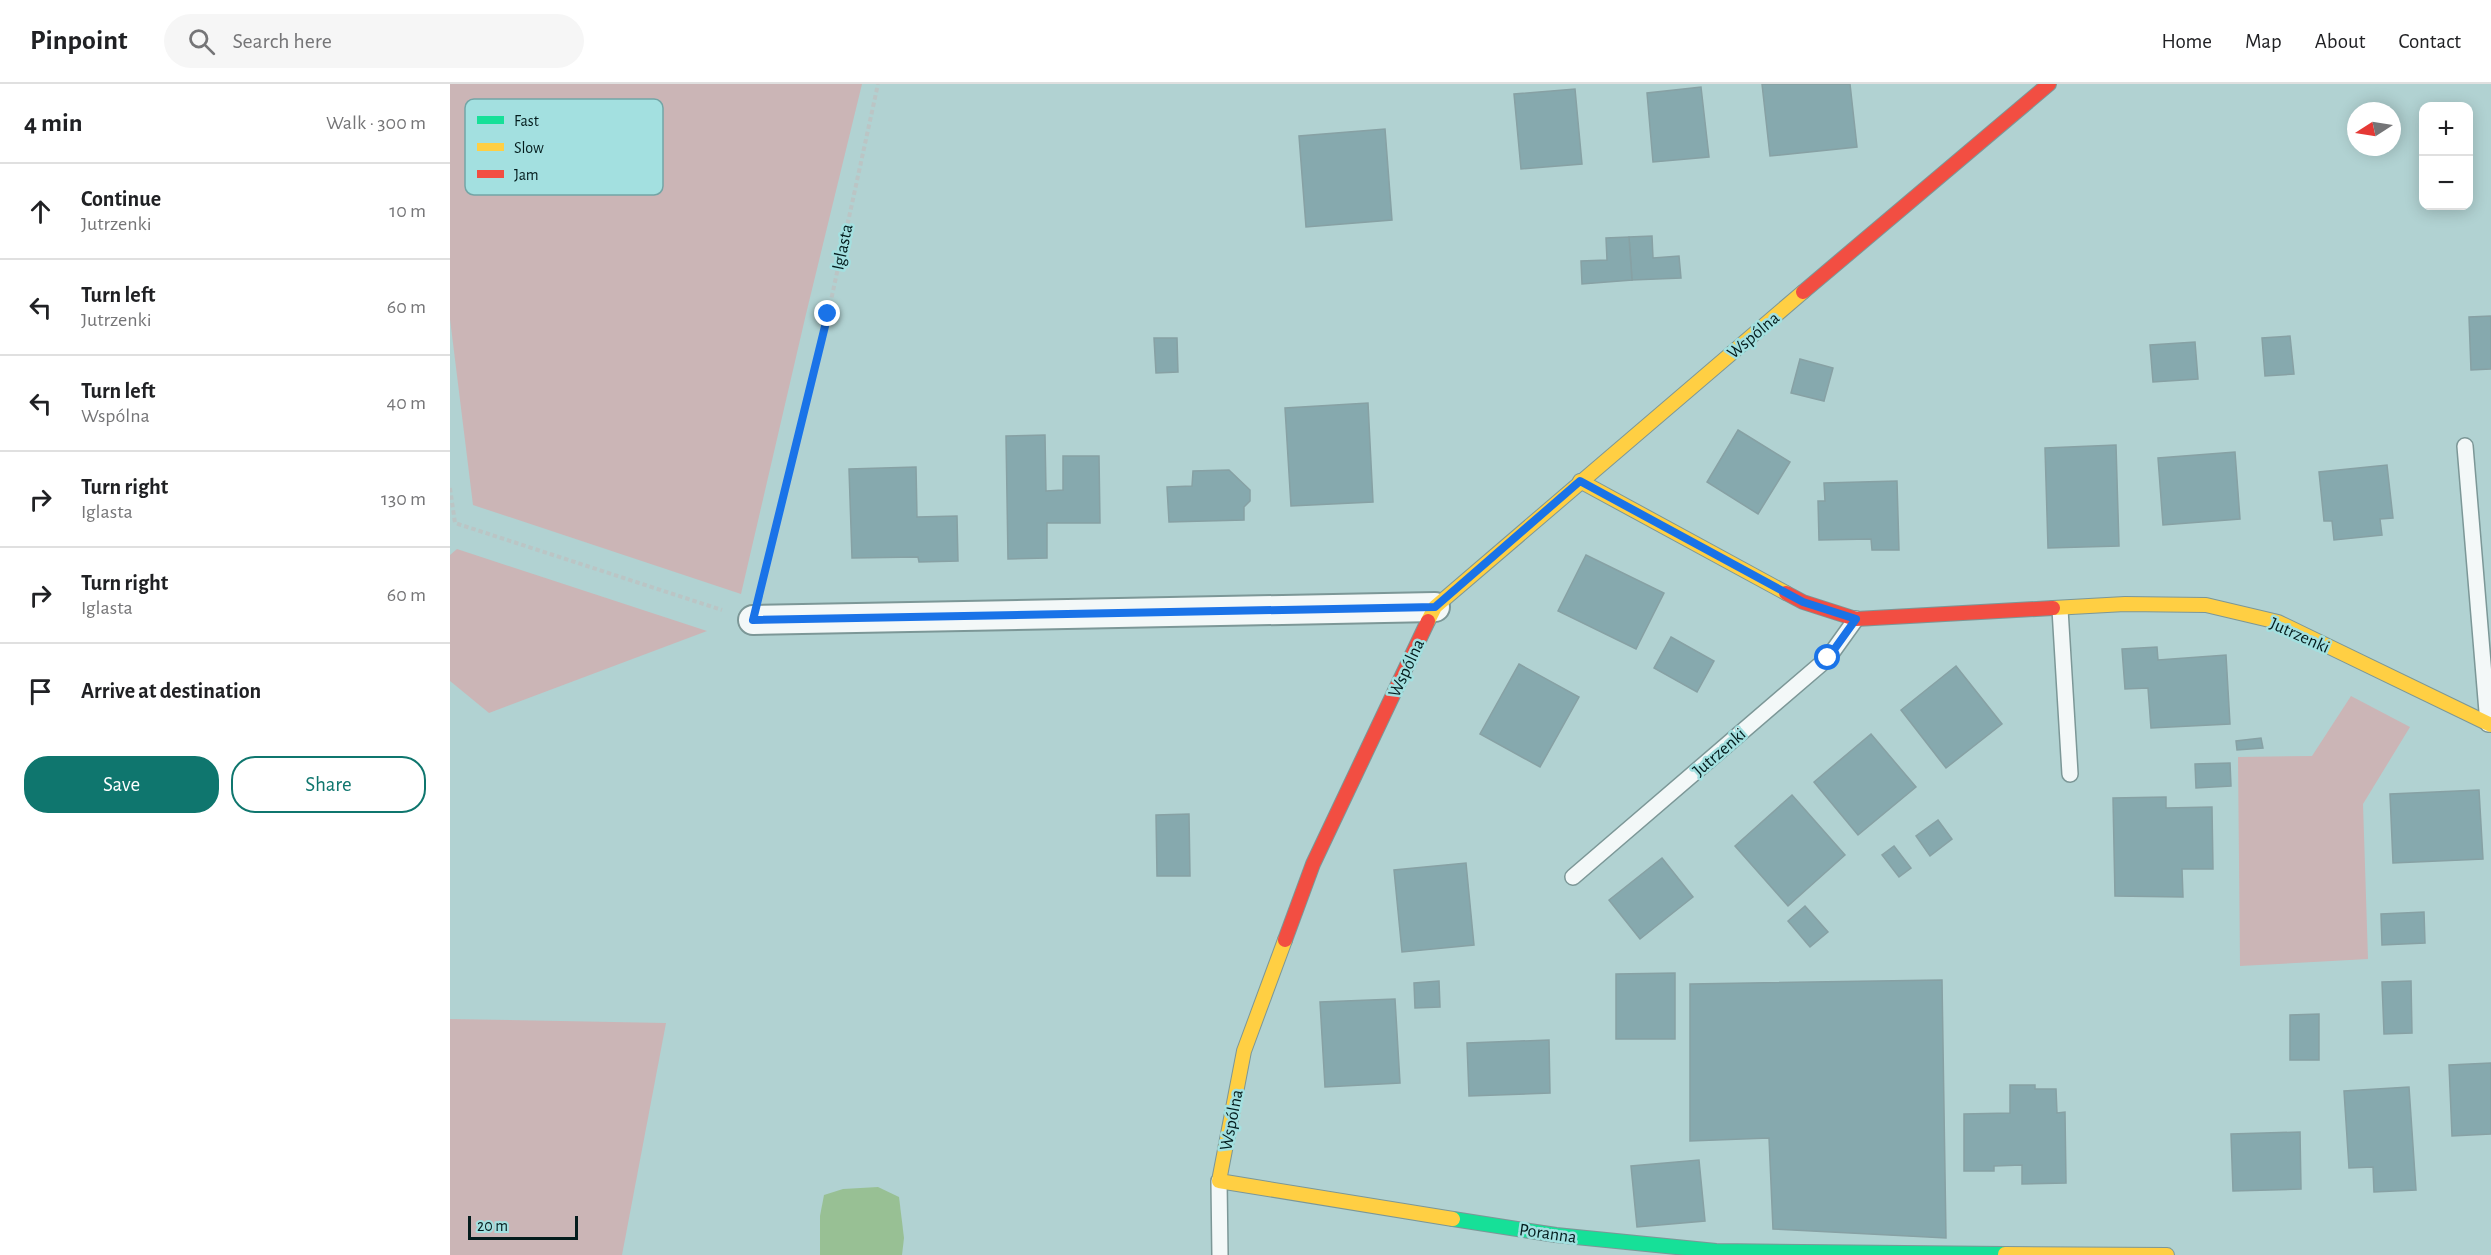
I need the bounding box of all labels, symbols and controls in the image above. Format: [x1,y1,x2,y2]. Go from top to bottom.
search box [164,14,584,68]
icon: search [185,25,218,58]
text: Pinpoint [30,27,128,55]
text: Search here [233,30,332,52]
text: Home [2161,31,2212,52]
text: Map [2245,31,2282,52]
text: About [2315,31,2365,52]
text: Contact [2398,31,2461,52]
legend [465,99,663,195]
north arrow [2347,102,2401,156]
map controls [2419,102,2473,210]
button: + [2419,102,2473,156]
text: 4 min [24,110,83,136]
text: Walk · 300 m [326,113,426,133]
text: Fast [514,113,539,129]
text: Slow [514,140,544,156]
button: − [2419,156,2473,210]
text: Jam [514,167,539,183]
text: Continue [81,188,161,210]
icon: ahead [24,195,57,228]
text: 10 m [389,201,426,221]
text: Jutrzenki [81,214,152,234]
street label: Iglasta [829,223,857,272]
text: Turn left [81,284,155,306]
icon: left [24,291,57,324]
text: 60 m [387,297,426,317]
route end [814,300,840,326]
street label: Wspólna [1724,309,1783,363]
text: Jutrzenki [81,310,152,330]
text: Turn left [81,380,155,402]
icon: left [24,387,57,420]
text: 40 m [387,393,426,413]
text: Wspólna [81,406,150,426]
text: Turn right [81,476,168,498]
icon: right [24,483,57,516]
text: 130 m [381,489,426,509]
text: Iglasta [81,502,133,522]
text: Turn right [81,572,168,594]
icon: right [24,579,57,612]
text: 60 m [387,585,426,605]
text: Iglasta [81,598,133,618]
street label: Jutrzenki [2267,615,2332,657]
street label: Wspólna [1386,637,1428,700]
route start [1814,644,1840,670]
icon: arrive [24,675,57,708]
text: Arrive at destination [81,680,261,702]
street label: Jutrzenki [1690,725,1750,780]
button: Save [24,756,219,813]
button: Share [231,756,426,813]
street label: Wspólna [1217,1088,1247,1152]
scale bar [468,1213,578,1240]
text: 20 m [477,1218,508,1234]
street label: Poranna [1518,1221,1578,1247]

